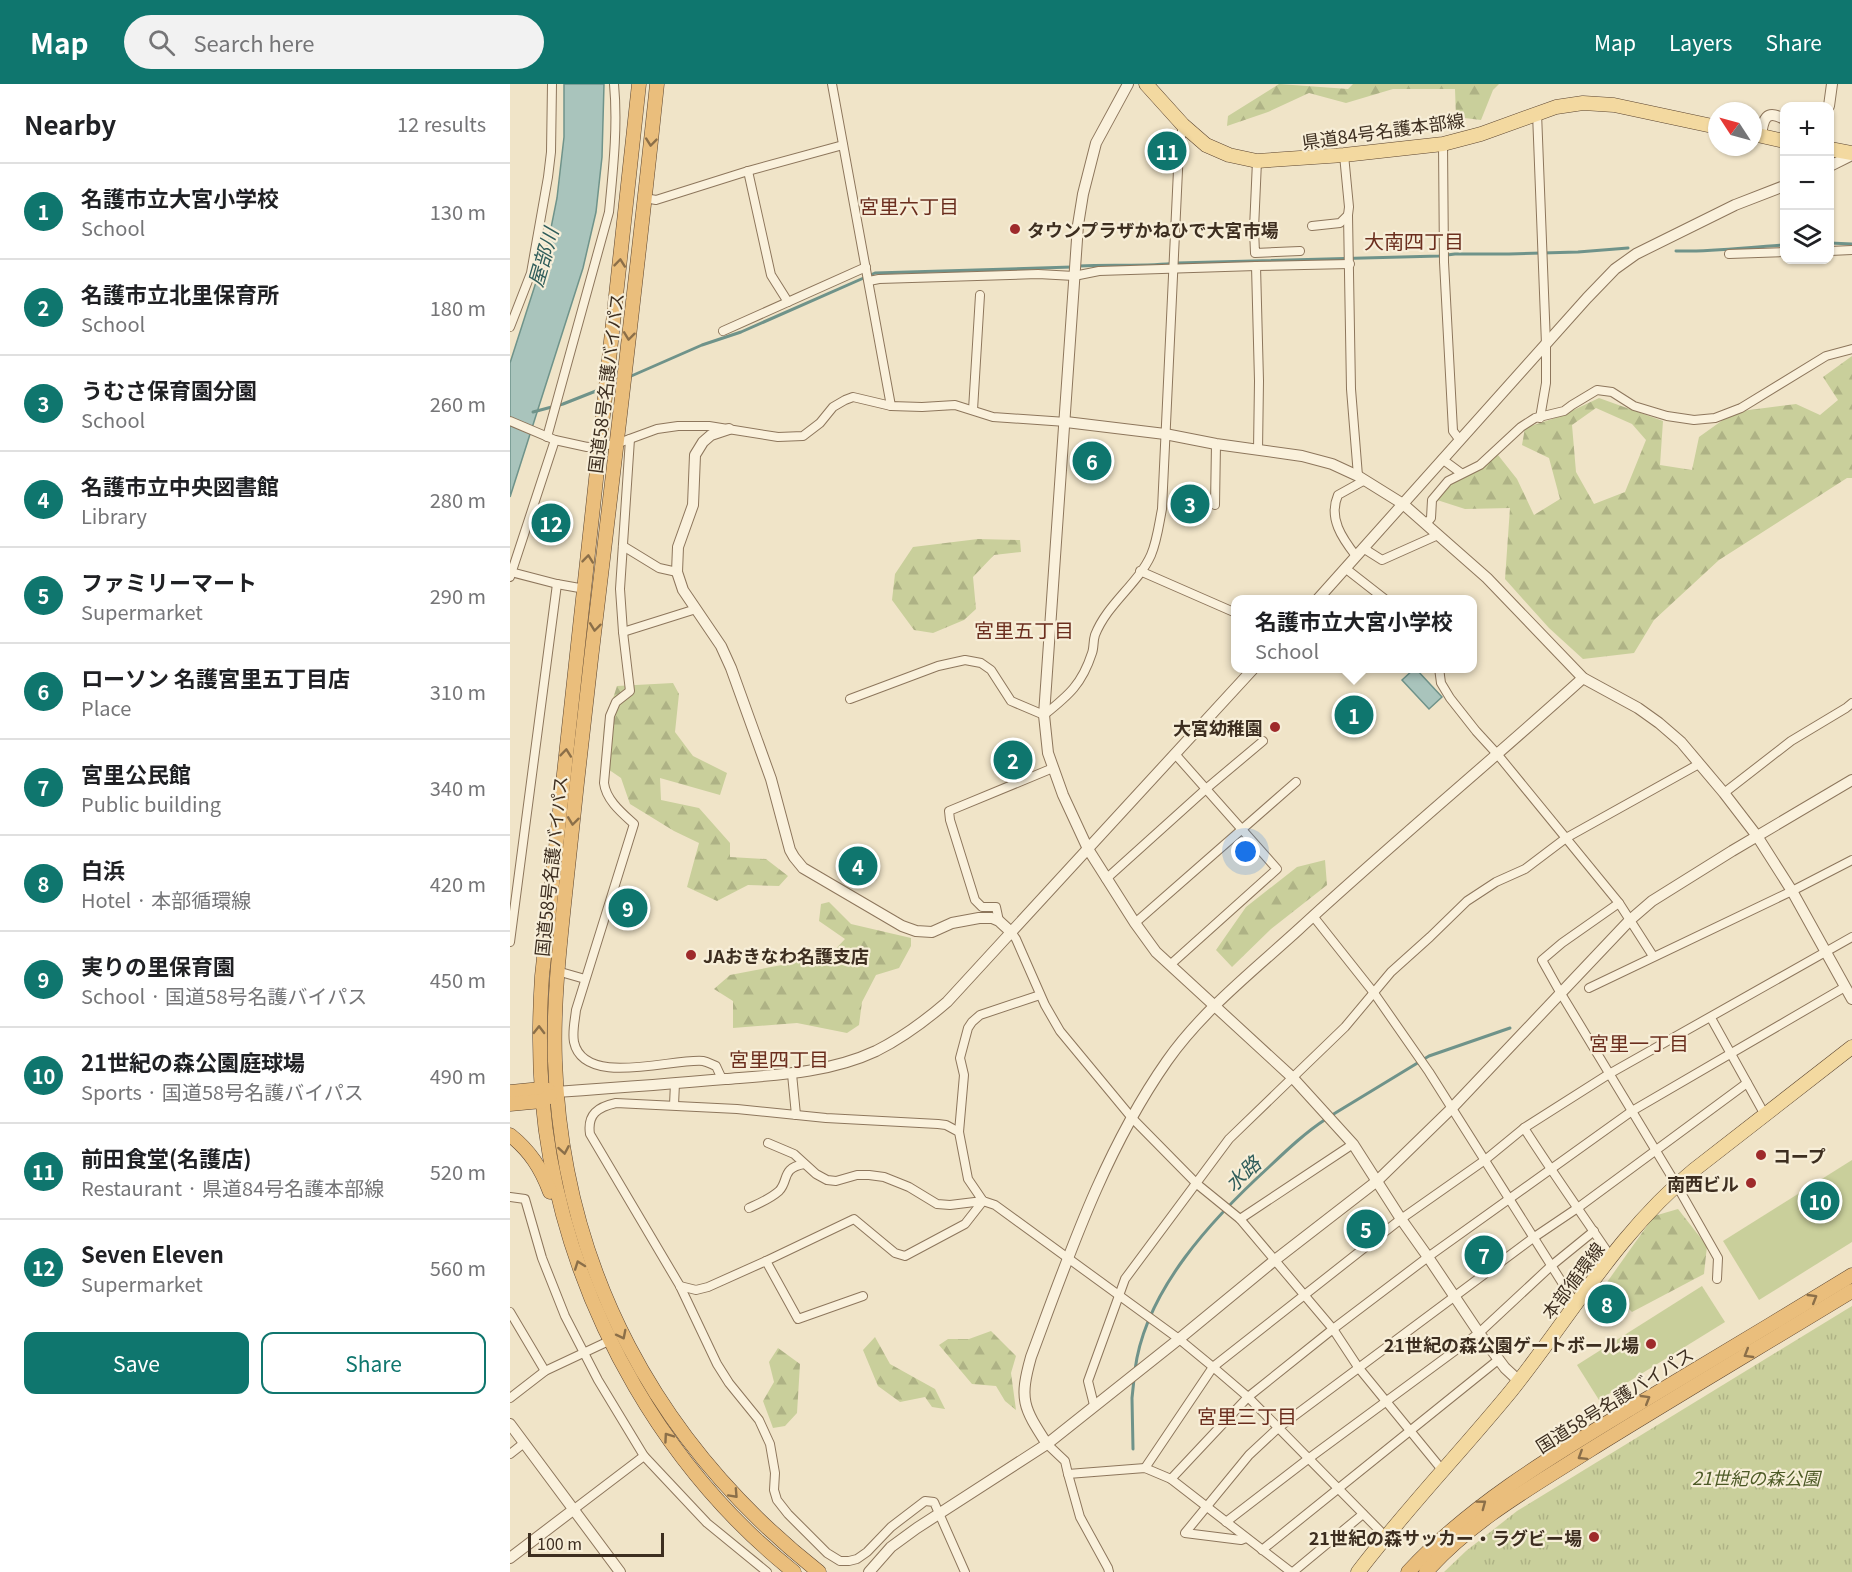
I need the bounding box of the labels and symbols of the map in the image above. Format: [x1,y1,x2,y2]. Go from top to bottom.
north arrow [1708,102,1762,156]
street label: 県道84号名護本部線 [1300,106,1466,154]
pin: 11 [1148,128,1186,174]
one-way arrow [645,138,658,147]
district label: 宮里六丁目 [859,191,959,220]
place label: タウンプラザかねひで大宮市場 [1027,216,1278,242]
water label: 屋部川 [520,222,565,290]
marker: タウンプラザかねひで大宮市場 [1008,222,1022,236]
district label: 大南四丁目 [1364,226,1464,255]
one-way arrow [613,258,626,267]
street label: 国道58号名護バイパス [581,291,629,475]
one-way arrow [623,331,636,341]
pin: 6 [1072,438,1112,484]
pin: 3 [1170,482,1210,526]
pin: 12 [532,500,570,546]
one-way arrow [581,554,594,563]
district label: 宮里五丁目 [974,615,1074,644]
one-way arrow [589,623,602,632]
pin: 1 [1334,692,1374,738]
place label: 大宮幼稚園 [1173,714,1263,740]
marker: 大宮幼稚園 [1268,720,1282,734]
pin: 2 [994,738,1032,782]
one-way arrow [559,748,572,757]
street label: 国道58号名護バイパス [528,774,572,958]
one-way arrow [567,816,580,825]
your location [1231,837,1260,866]
pin: 4 [838,844,878,888]
pin: 9 [608,886,648,930]
place label: JAおきなわ名護支店 [703,942,869,968]
marker: JAおきなわ名護支店 [684,948,698,962]
one-way arrow [533,1026,545,1035]
district label: 宮里一丁目 [1589,1028,1689,1057]
district label: 宮里四丁目 [729,1044,829,1073]
place label: コープ [1773,1142,1826,1168]
one-way arrow [558,1145,570,1154]
water label: 水路 [1217,1147,1268,1197]
marker: コープ [1754,1148,1768,1162]
place label: 南西ビル [1667,1170,1739,1196]
marker: 南西ビル [1744,1176,1758,1190]
pin: 10 [1800,1178,1840,1224]
pin: 5 [1346,1206,1386,1252]
pin: 7 [1464,1232,1504,1278]
street label: 本部循環線 [1535,1236,1609,1324]
one-way arrow [573,1260,586,1271]
pin: 8 [1588,1282,1626,1326]
one-way arrow [1807,1294,1817,1306]
one-way arrow [615,1329,626,1339]
place label: 21世紀の森公園ゲートボール場 [1384,1331,1639,1357]
marker: 21世紀の森公園ゲートボール場 [1644,1337,1658,1351]
street label: 国道58号名護バイパス [1530,1340,1698,1458]
one-way arrow [1744,1346,1754,1358]
one-way arrow [1640,1395,1650,1407]
district label: 宮里三丁目 [1197,1401,1297,1430]
one-way arrow [664,1433,675,1444]
one-way arrow [1578,1448,1588,1460]
park label: 21世紀の森公園 [1692,1464,1823,1490]
one-way arrow [727,1487,738,1498]
one-way arrow [1476,1501,1487,1512]
place label: 21世紀の森サッカー・ラグビー場 [1309,1524,1582,1550]
scale bar [528,1530,664,1558]
marker: 21世紀の森サッカー・ラグビー場 [1587,1530,1601,1544]

